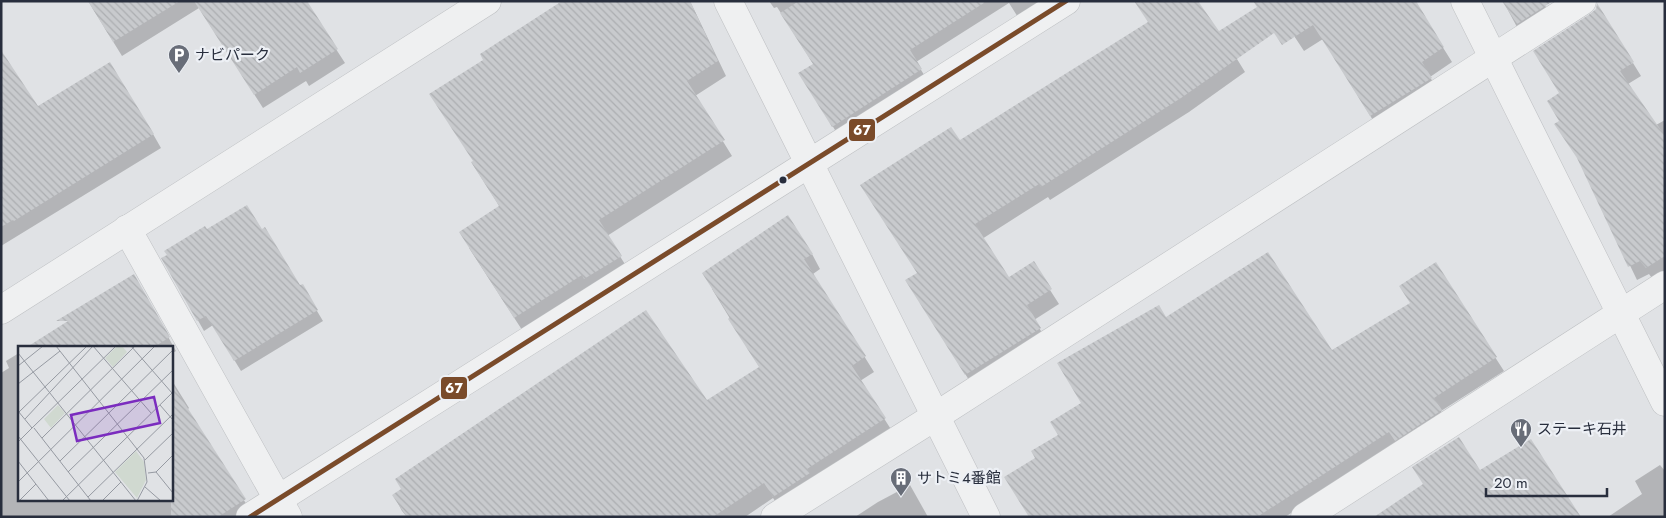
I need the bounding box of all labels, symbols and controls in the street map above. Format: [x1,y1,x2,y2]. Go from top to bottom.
parking icon: ナビパーク [167,43,191,74]
place label: ナビパーク [195,44,270,66]
line badge: 67 [848,118,876,142]
text: 67 [853,120,871,140]
unlabelled marker [778,175,788,185]
inset map [18,346,172,500]
line badge: 67 [440,376,468,400]
text: 67 [445,378,463,398]
restaurant icon: ステーキ石井 [1509,417,1533,448]
place label: ステーキ石井 [1537,418,1627,440]
building icon: サトミ4番館 [889,466,913,497]
scale bar [1486,466,1607,498]
place label: サトミ4番館 [917,467,1001,489]
text: 20 m [1494,472,1528,494]

